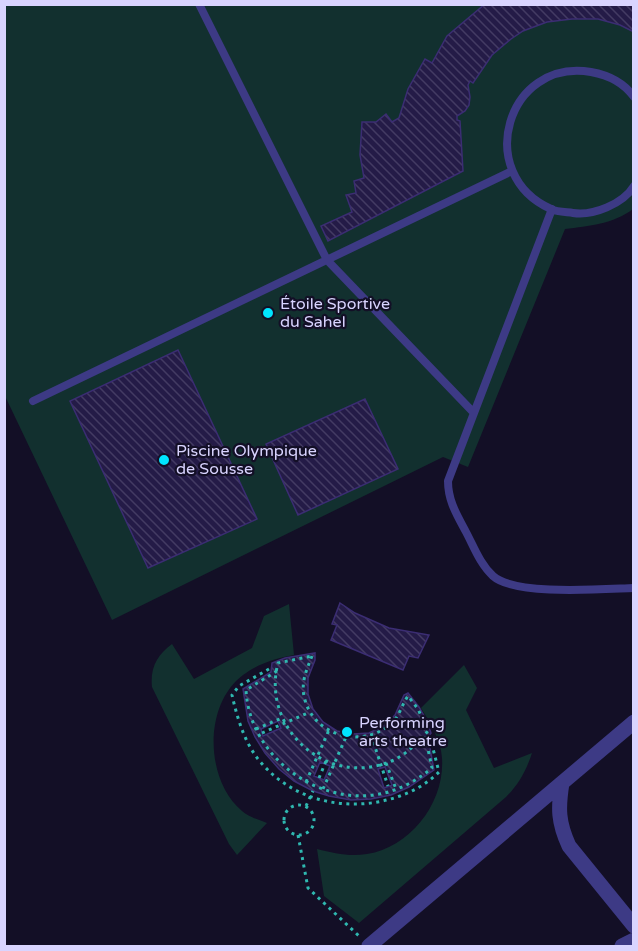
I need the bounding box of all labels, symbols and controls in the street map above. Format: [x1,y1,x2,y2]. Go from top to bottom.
place label: Étoile Sportive du Sahel [280,294,390,332]
marker: Étoile Sportive du Sahel [261,306,275,320]
place label: Piscine Olympique de Sousse [176,441,317,479]
marker: Piscine Olympique de Sousse [157,453,171,467]
place label: Performing arts theatre [359,713,447,751]
marker: Performing arts theatre [340,725,354,739]

